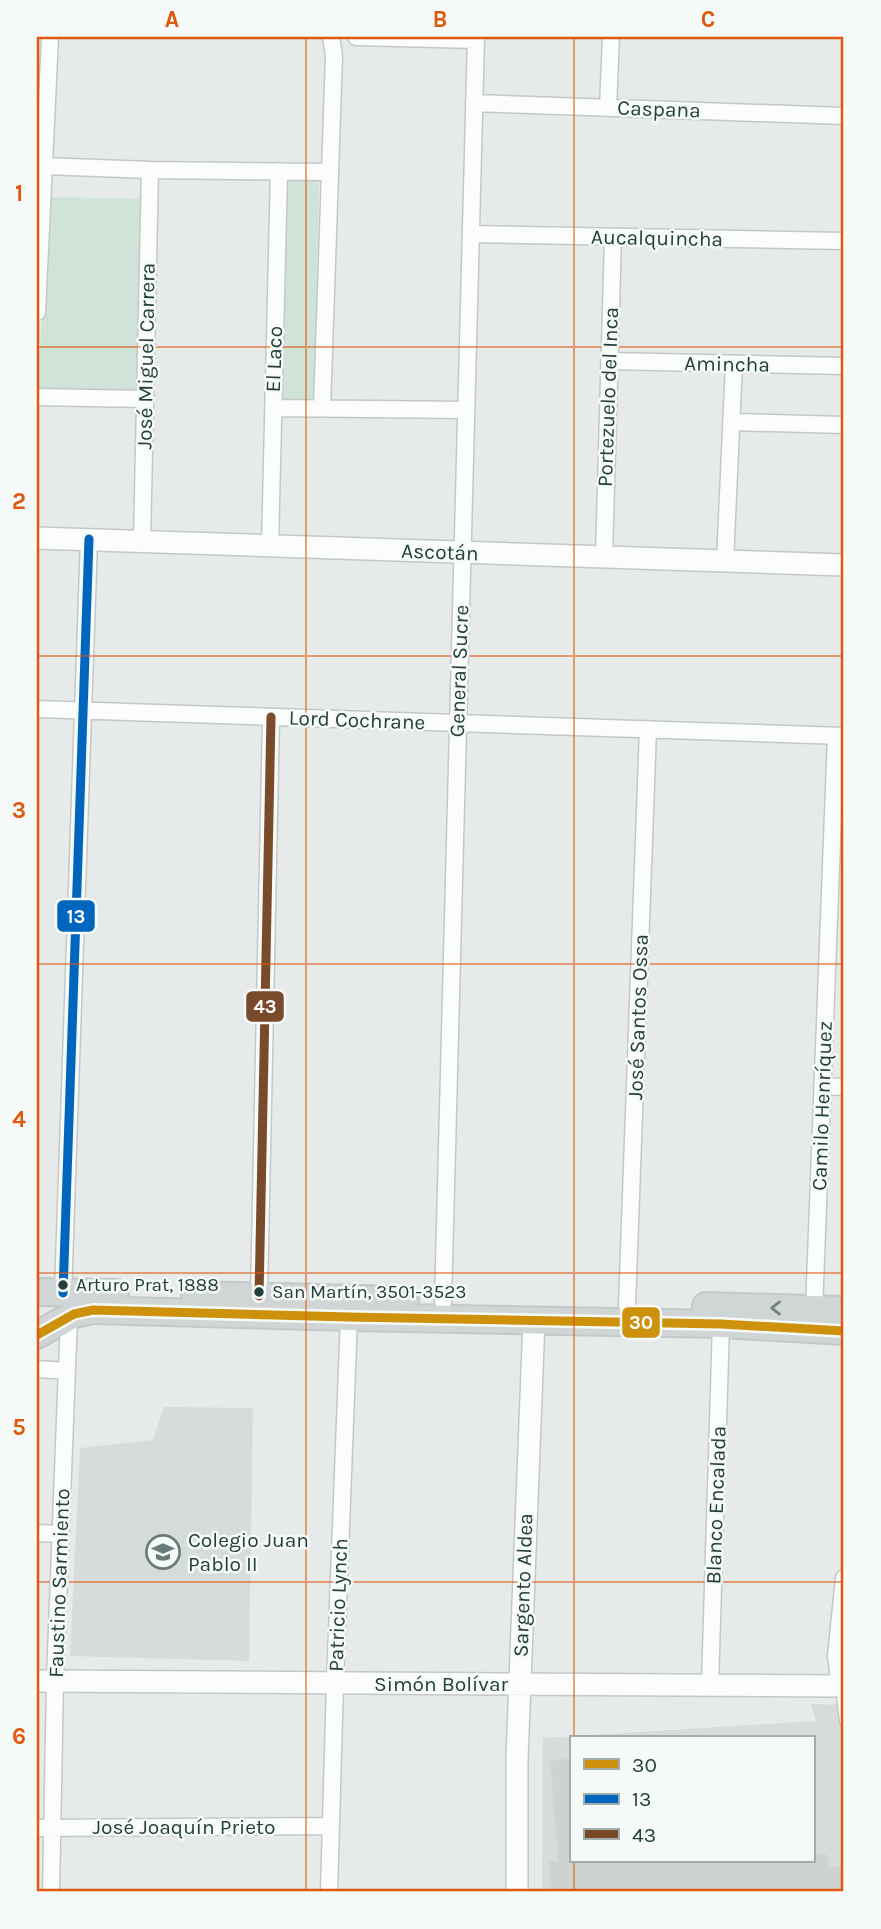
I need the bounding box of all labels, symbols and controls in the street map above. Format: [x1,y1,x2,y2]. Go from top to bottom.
text: A [165,6,179,33]
text: B [433,6,447,33]
text: C [701,6,715,33]
street label: Caspana [617,96,701,122]
text: 1 [15,180,23,207]
street label: Aucalquincha [591,225,723,251]
street label: José Miguel Carrera [132,263,160,449]
street label: Portezuelo del Inca [593,307,623,487]
street label: El Laco [261,325,287,393]
street label: Amincha [684,351,770,377]
text: 2 [12,488,26,515]
street label: Ascotán [401,539,479,565]
street label: General Sucre [445,604,473,738]
street label: Lord Cochrane [288,706,426,734]
text: 3 [12,797,26,824]
line badge: 13 [56,899,96,933]
text: 13 [67,906,85,928]
street label: José Santos Ossa [623,933,653,1101]
line badge: 43 [245,990,285,1023]
text: 43 [253,996,277,1018]
street label: Camilo Henríquez [807,1021,837,1191]
text: 4 [12,1106,26,1133]
place label: Arturo Prat, 1888 [76,1274,219,1296]
marker: Arturo Prat, 1888 [56,1278,70,1292]
place label: San Martín, 3501-3523 [272,1281,466,1303]
marker: San Martín, 3501-3523 [252,1285,266,1299]
one-way arrow [770,1300,781,1316]
line badge: 30 [621,1306,661,1339]
text: 30 [629,1312,653,1334]
text: 5 [12,1414,26,1441]
street label: Blanco Encalada [701,1425,731,1585]
street label: Faustino Sarmiento [44,1488,74,1678]
street label: Sargento Aldea [508,1513,538,1657]
place label: Colegio Juan Pablo II [188,1528,309,1576]
school or university icon: Colegio Juan Pablo II [144,1533,182,1571]
street label: Patricio Lynch [324,1538,352,1672]
street label: Simón Bolívar [374,1672,508,1696]
text: 6 [12,1723,26,1750]
legend [570,1736,814,1862]
text: 30 [632,1753,657,1777]
text: 13 [632,1787,651,1811]
street label: José Joaquín Prieto [93,1815,275,1839]
text: 43 [632,1823,656,1847]

